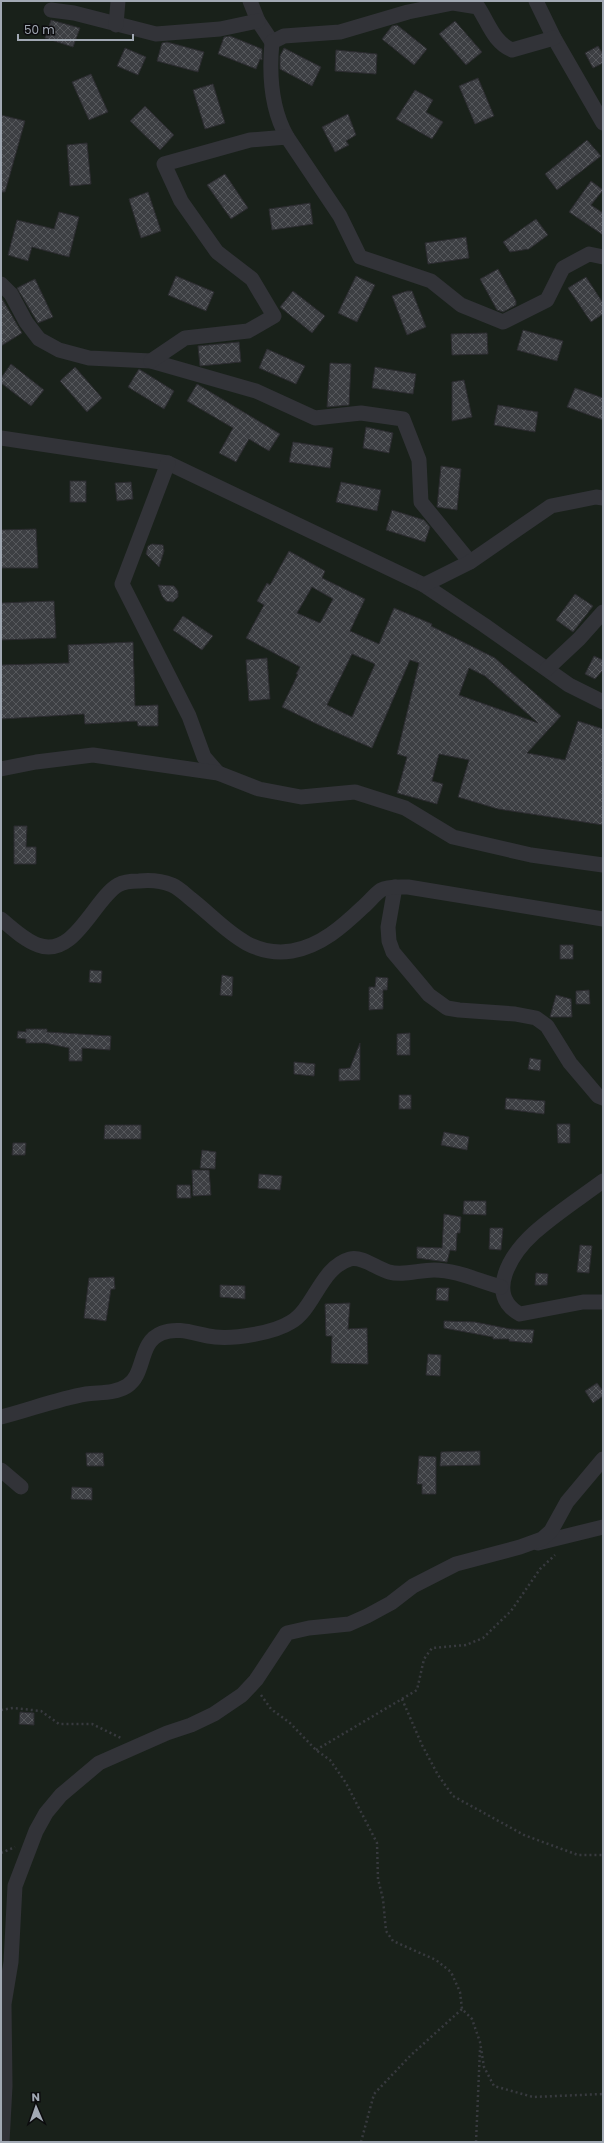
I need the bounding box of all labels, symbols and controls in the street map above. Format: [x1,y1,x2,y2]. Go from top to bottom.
scale bar [18,16,133,42]
text: 50 m [24,21,55,38]
north arrow [16,2087,56,2127]
text: N [31,2089,40,2105]

